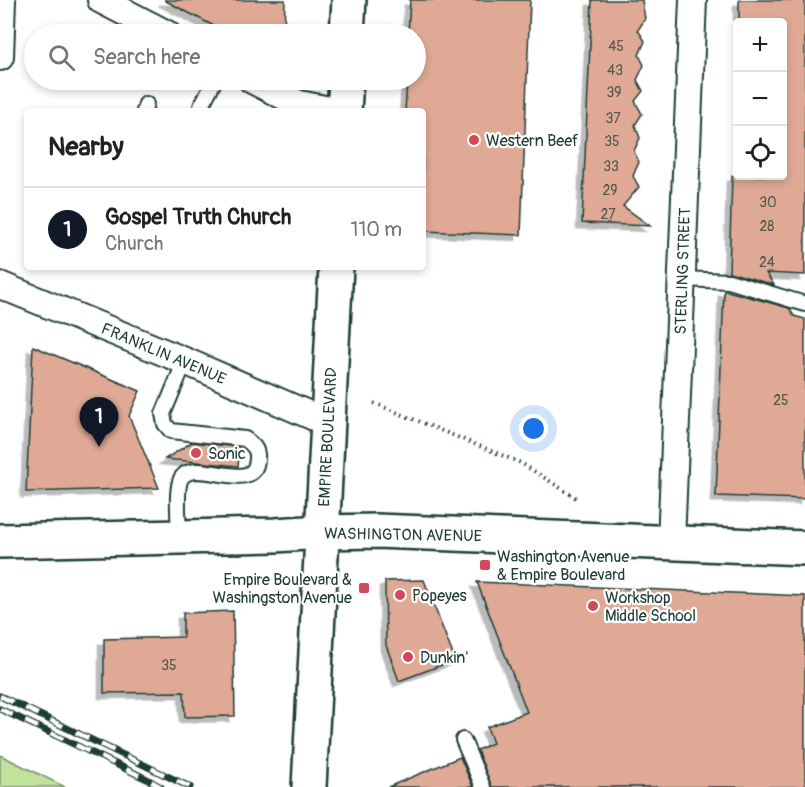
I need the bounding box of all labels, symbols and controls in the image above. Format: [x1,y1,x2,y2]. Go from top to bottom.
map controls [733,18,787,180]
button: + [733,18,787,72]
search box [24,24,426,90]
house number: 45 [608,38,624,55]
icon: search [45,41,78,74]
text: Search here [93,43,200,71]
house number: 43 [607,62,623,79]
button: − [733,72,787,126]
house number: 39 [606,84,622,101]
house number: 37 [605,110,621,127]
button: locate [733,126,787,180]
text: Nearby [48,131,124,163]
place label: Western Beef [486,131,579,151]
marker: Western Beef [467,133,481,147]
house number: 35 [604,133,620,150]
house number: 33 [603,158,619,175]
house number: 29 [602,182,618,199]
house number: 30 [759,194,777,211]
text: Gospel Truth Church [105,203,291,231]
house number: 27 [600,206,616,223]
street label: STERLING STREET [671,207,695,335]
text: 1 [64,217,71,242]
text: 110 m [351,217,402,242]
house number: 28 [760,218,774,235]
text: Church [105,231,163,256]
house number: 24 [759,254,775,271]
street label: FRANKLIN AVENUE [98,319,229,389]
street label: EMPIRE BOULEVARD [314,367,342,507]
house number: 25 [773,392,789,409]
pin: 1 [80,398,118,447]
your location [519,414,548,443]
place label: Sonic [208,444,246,464]
marker: Sonic [189,446,203,460]
street label: WASHINGTON AVENUE [324,524,482,546]
place label: Washington Avenue & Empire Boulevard [497,547,629,585]
marker: Washington Avenue & Empire Boulevard [478,558,492,572]
place label: Empire Boulevard & Washingston Avenue [213,570,352,608]
marker: Empire Boulevard & Washingston Avenue [357,581,371,595]
place label: Popeyes [412,586,467,606]
marker: Popeyes [393,588,407,602]
place label: Workshop Middle School [605,588,696,626]
marker: Workshop Middle School [586,599,600,613]
place label: Dunkin' [420,648,468,668]
marker: Dunkin' [401,650,415,664]
house number: 35 [161,657,177,674]

